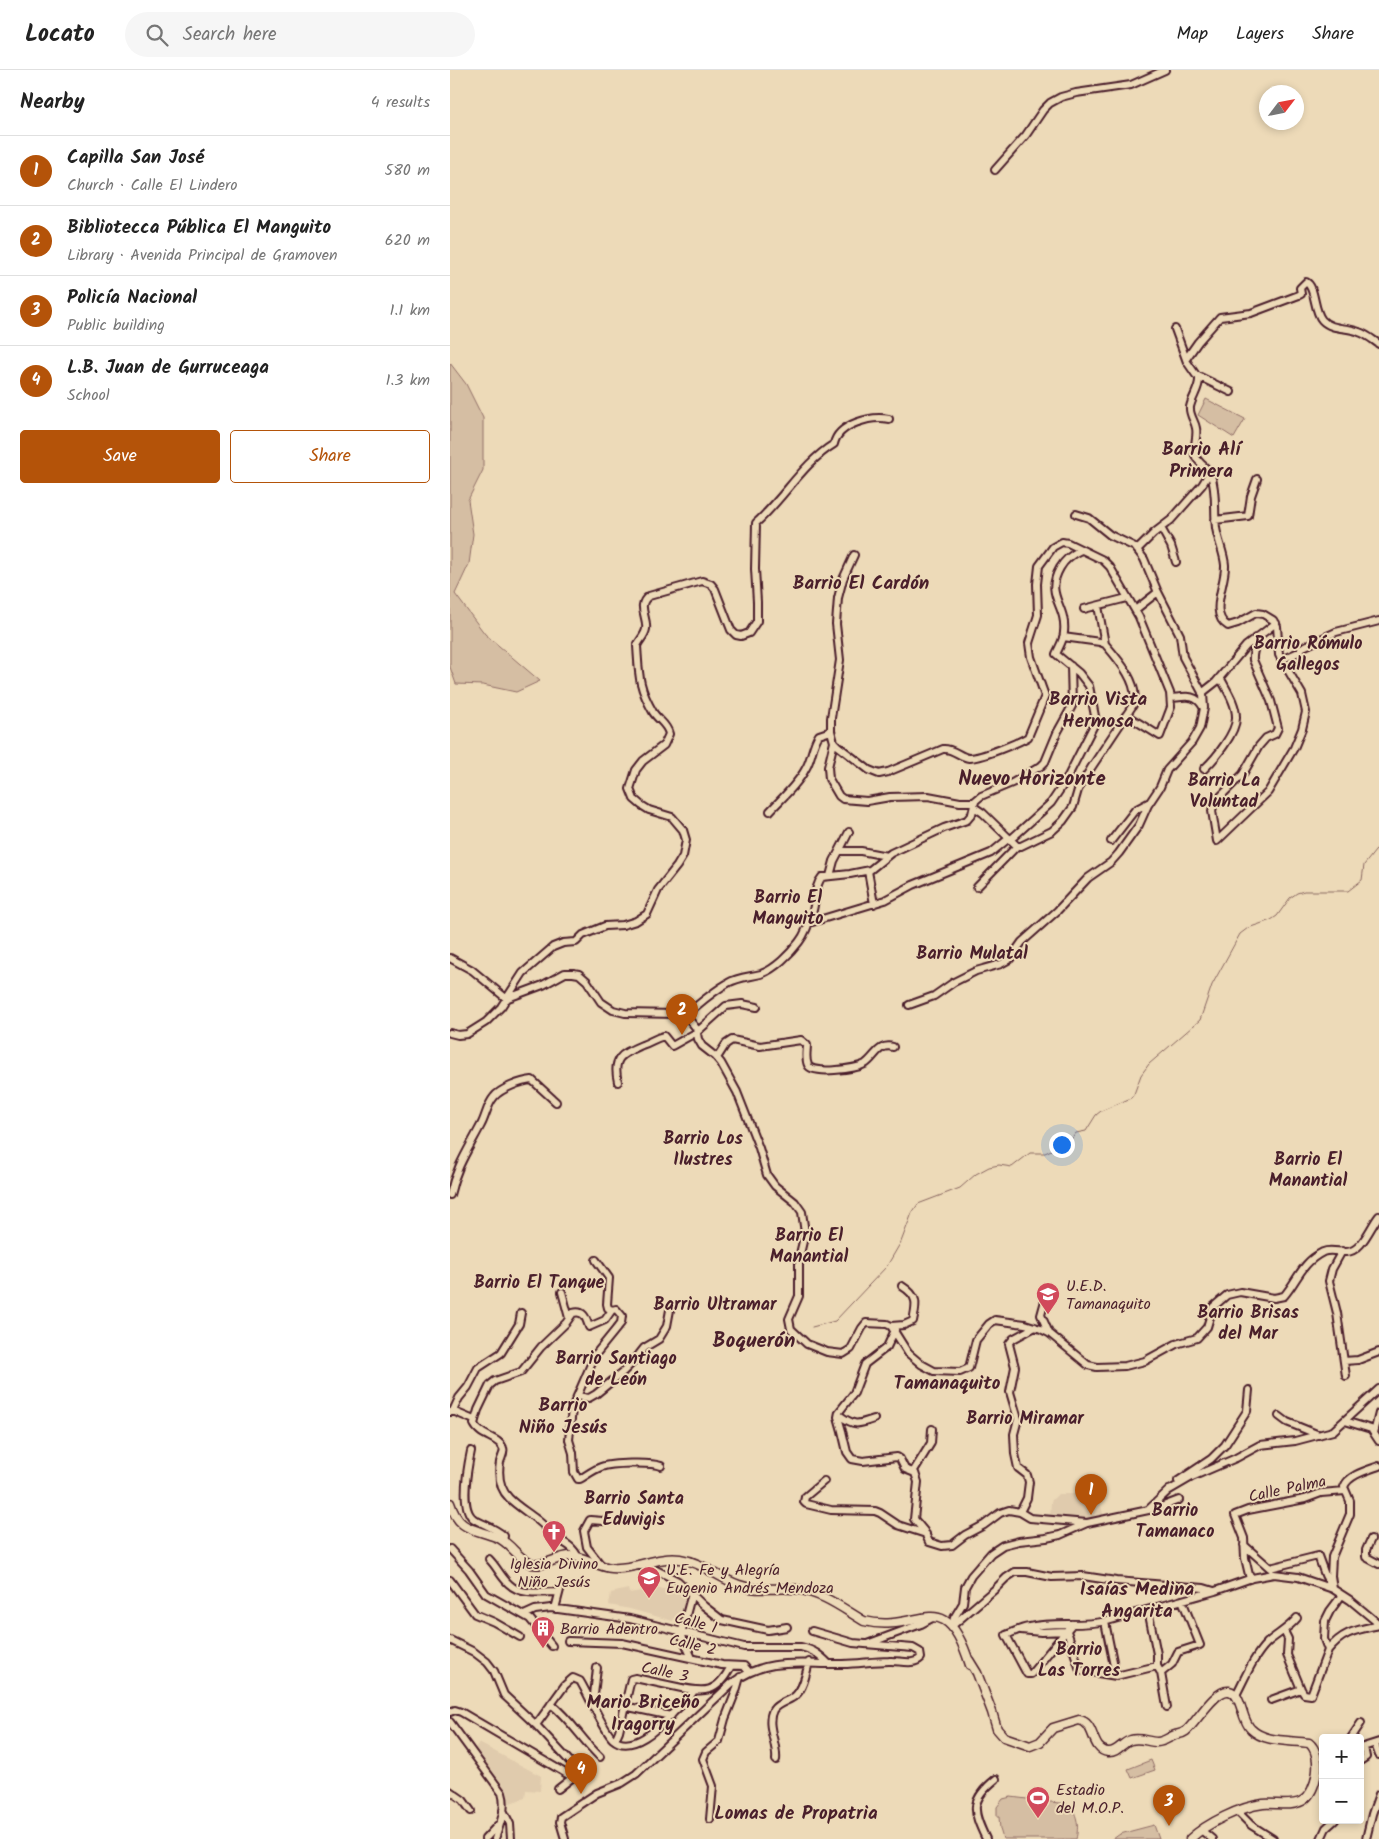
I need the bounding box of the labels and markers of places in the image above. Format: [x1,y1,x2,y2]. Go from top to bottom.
pin: 2 [666,994,698,1035]
place label: U.E.D. Tamanaquito [1066,1274,1151,1317]
school or university icon: U.E.D. Tamanaquito [1035,1281,1061,1315]
pin: 1 [1075,1474,1107,1515]
church icon: Iglesia Divino Niño Jesús [541,1519,567,1553]
place label: Iglesia Divino Niño Jesús [510,1552,598,1595]
place label: U.E. Fe y Alegría Eugenio Andrés Mendoza [666,1558,834,1601]
school or university icon: U.E. Fe y Alegría Eugenio Andrés Mendoza [636,1565,662,1599]
building icon: Barrio Adentro [530,1615,556,1649]
place label: Barrio Adentro [560,1617,658,1642]
pin: 4 [565,1753,597,1794]
place label: Estadio del M.O.P. [1056,1778,1124,1821]
sports icon: Estadio del M.O.P. [1025,1785,1051,1819]
pin: 3 [1153,1785,1185,1826]

